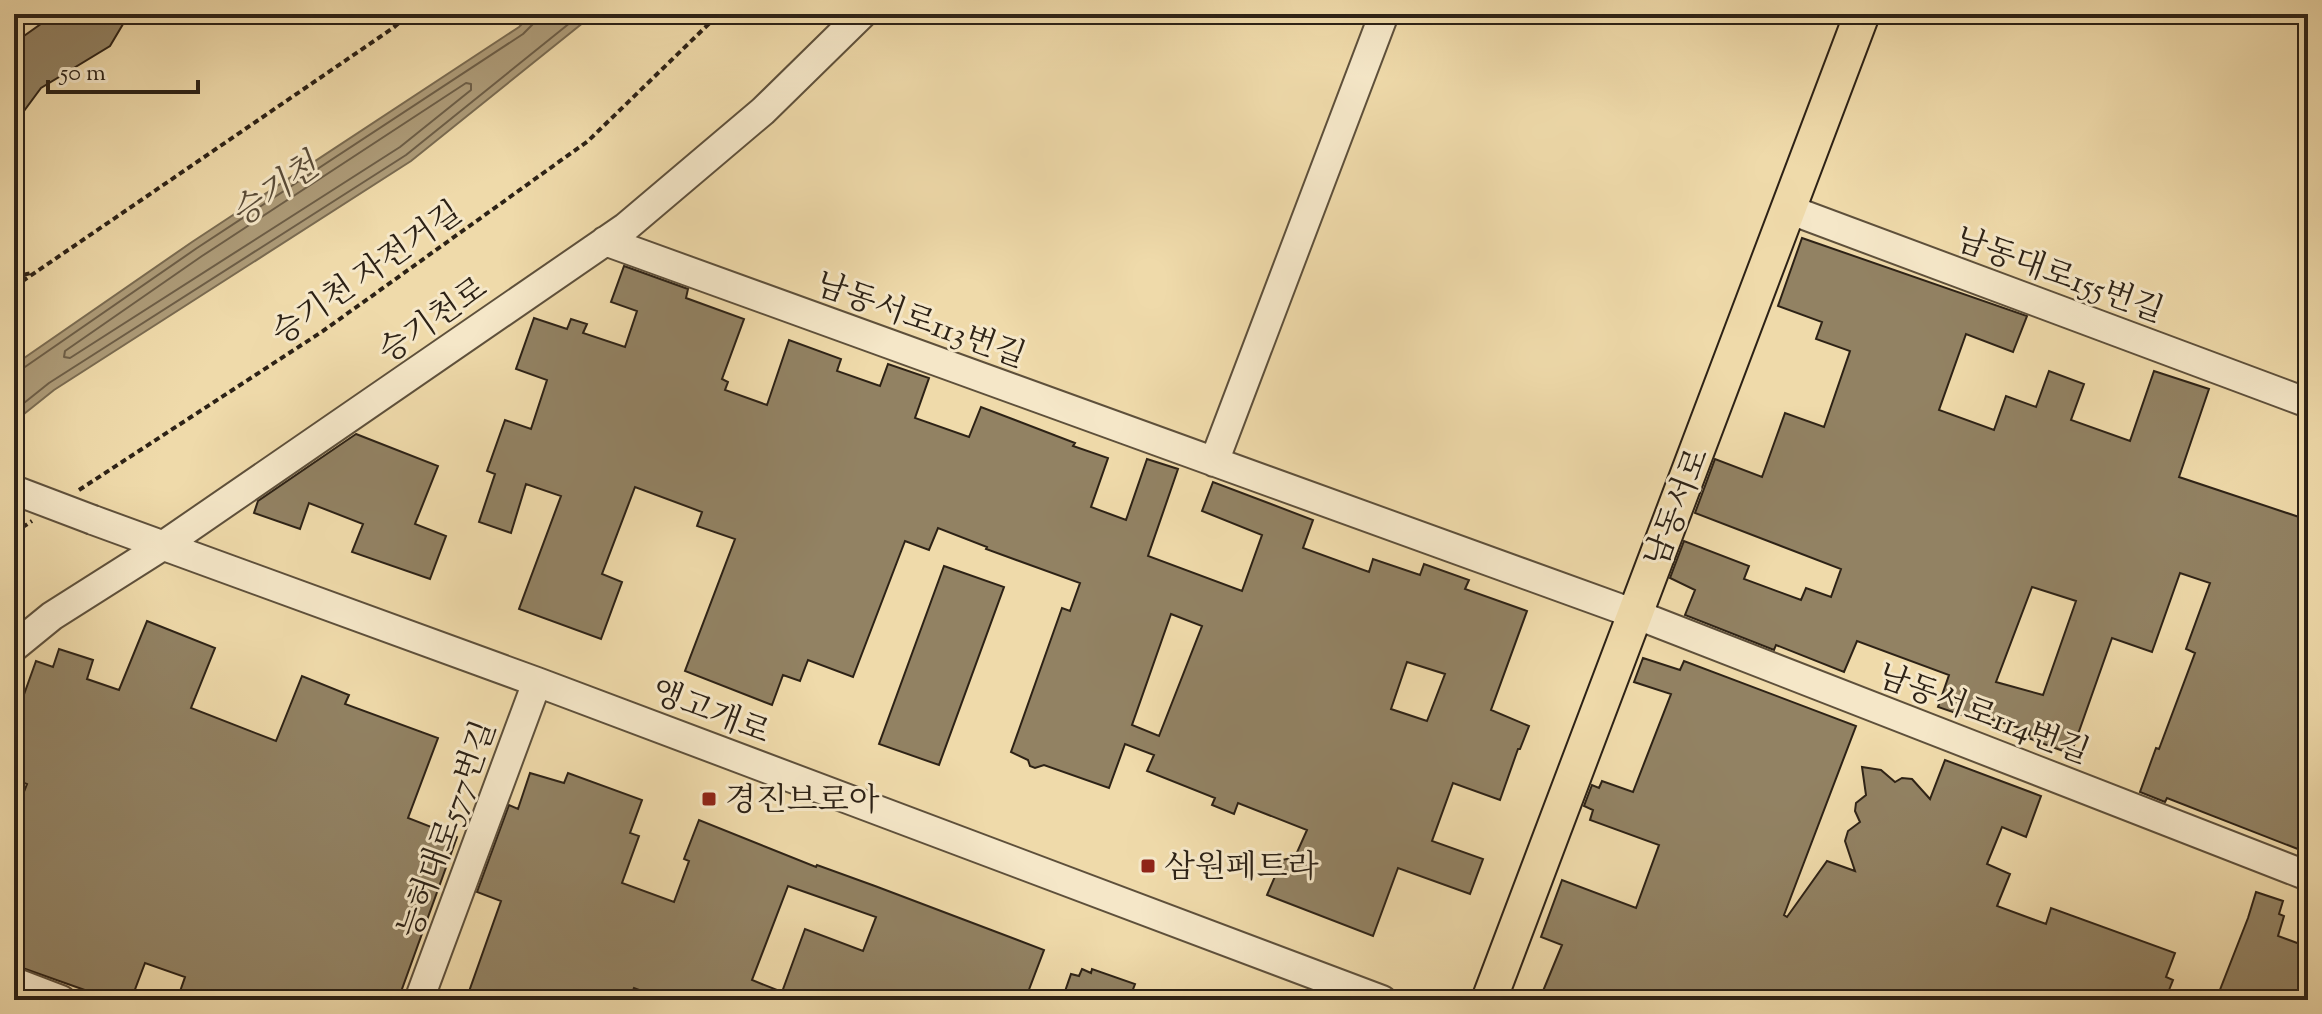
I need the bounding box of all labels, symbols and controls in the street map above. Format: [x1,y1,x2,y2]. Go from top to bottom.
scale bar [48,44,198,94]
text: 50 m [58,57,106,91]
water label: 승기천 [222,142,332,240]
street label: 승기천 자전거길 [263,192,472,357]
street label: 남동대로155번길 [1948,218,2170,336]
street label: 남동서로113번길 [809,263,1031,381]
street label: 승기천로 [370,267,498,376]
street label: 남동서로 [1635,442,1722,574]
street label: 남동서로114번길 [1870,654,2095,777]
street label: 앵고개로 [644,670,776,757]
street label: 능허대로577번길 [388,715,510,945]
place label: 경진브로아 [725,779,880,825]
marker: 경진브로아 [700,790,718,808]
place label: 삼원페트라 [1164,846,1319,892]
marker: 삼원페트라 [1139,857,1157,875]

